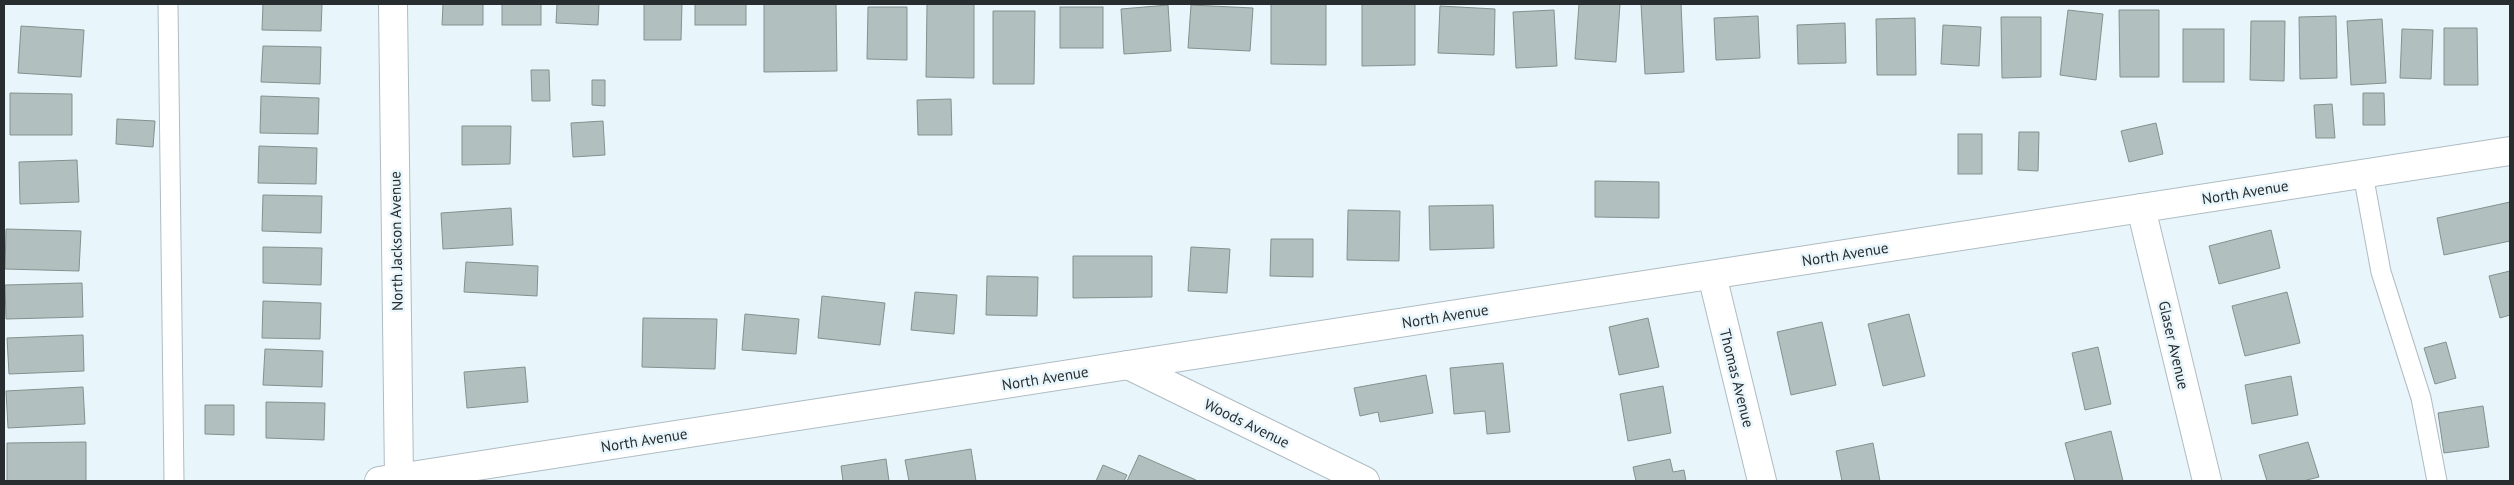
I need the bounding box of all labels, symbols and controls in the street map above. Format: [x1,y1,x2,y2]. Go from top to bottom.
street label: North Jackson Avenue [385,171,407,311]
street label: North Avenue [2200,176,2290,208]
street label: North Avenue [1800,238,1890,270]
street label: Glaser Avenue [2155,299,2193,391]
street label: North Avenue [1400,300,1490,332]
street label: Thomas Avenue [1716,327,1758,429]
street label: North Avenue [1000,362,1090,394]
street label: Woods Avenue [1201,394,1293,452]
street label: North Avenue [599,424,689,456]

